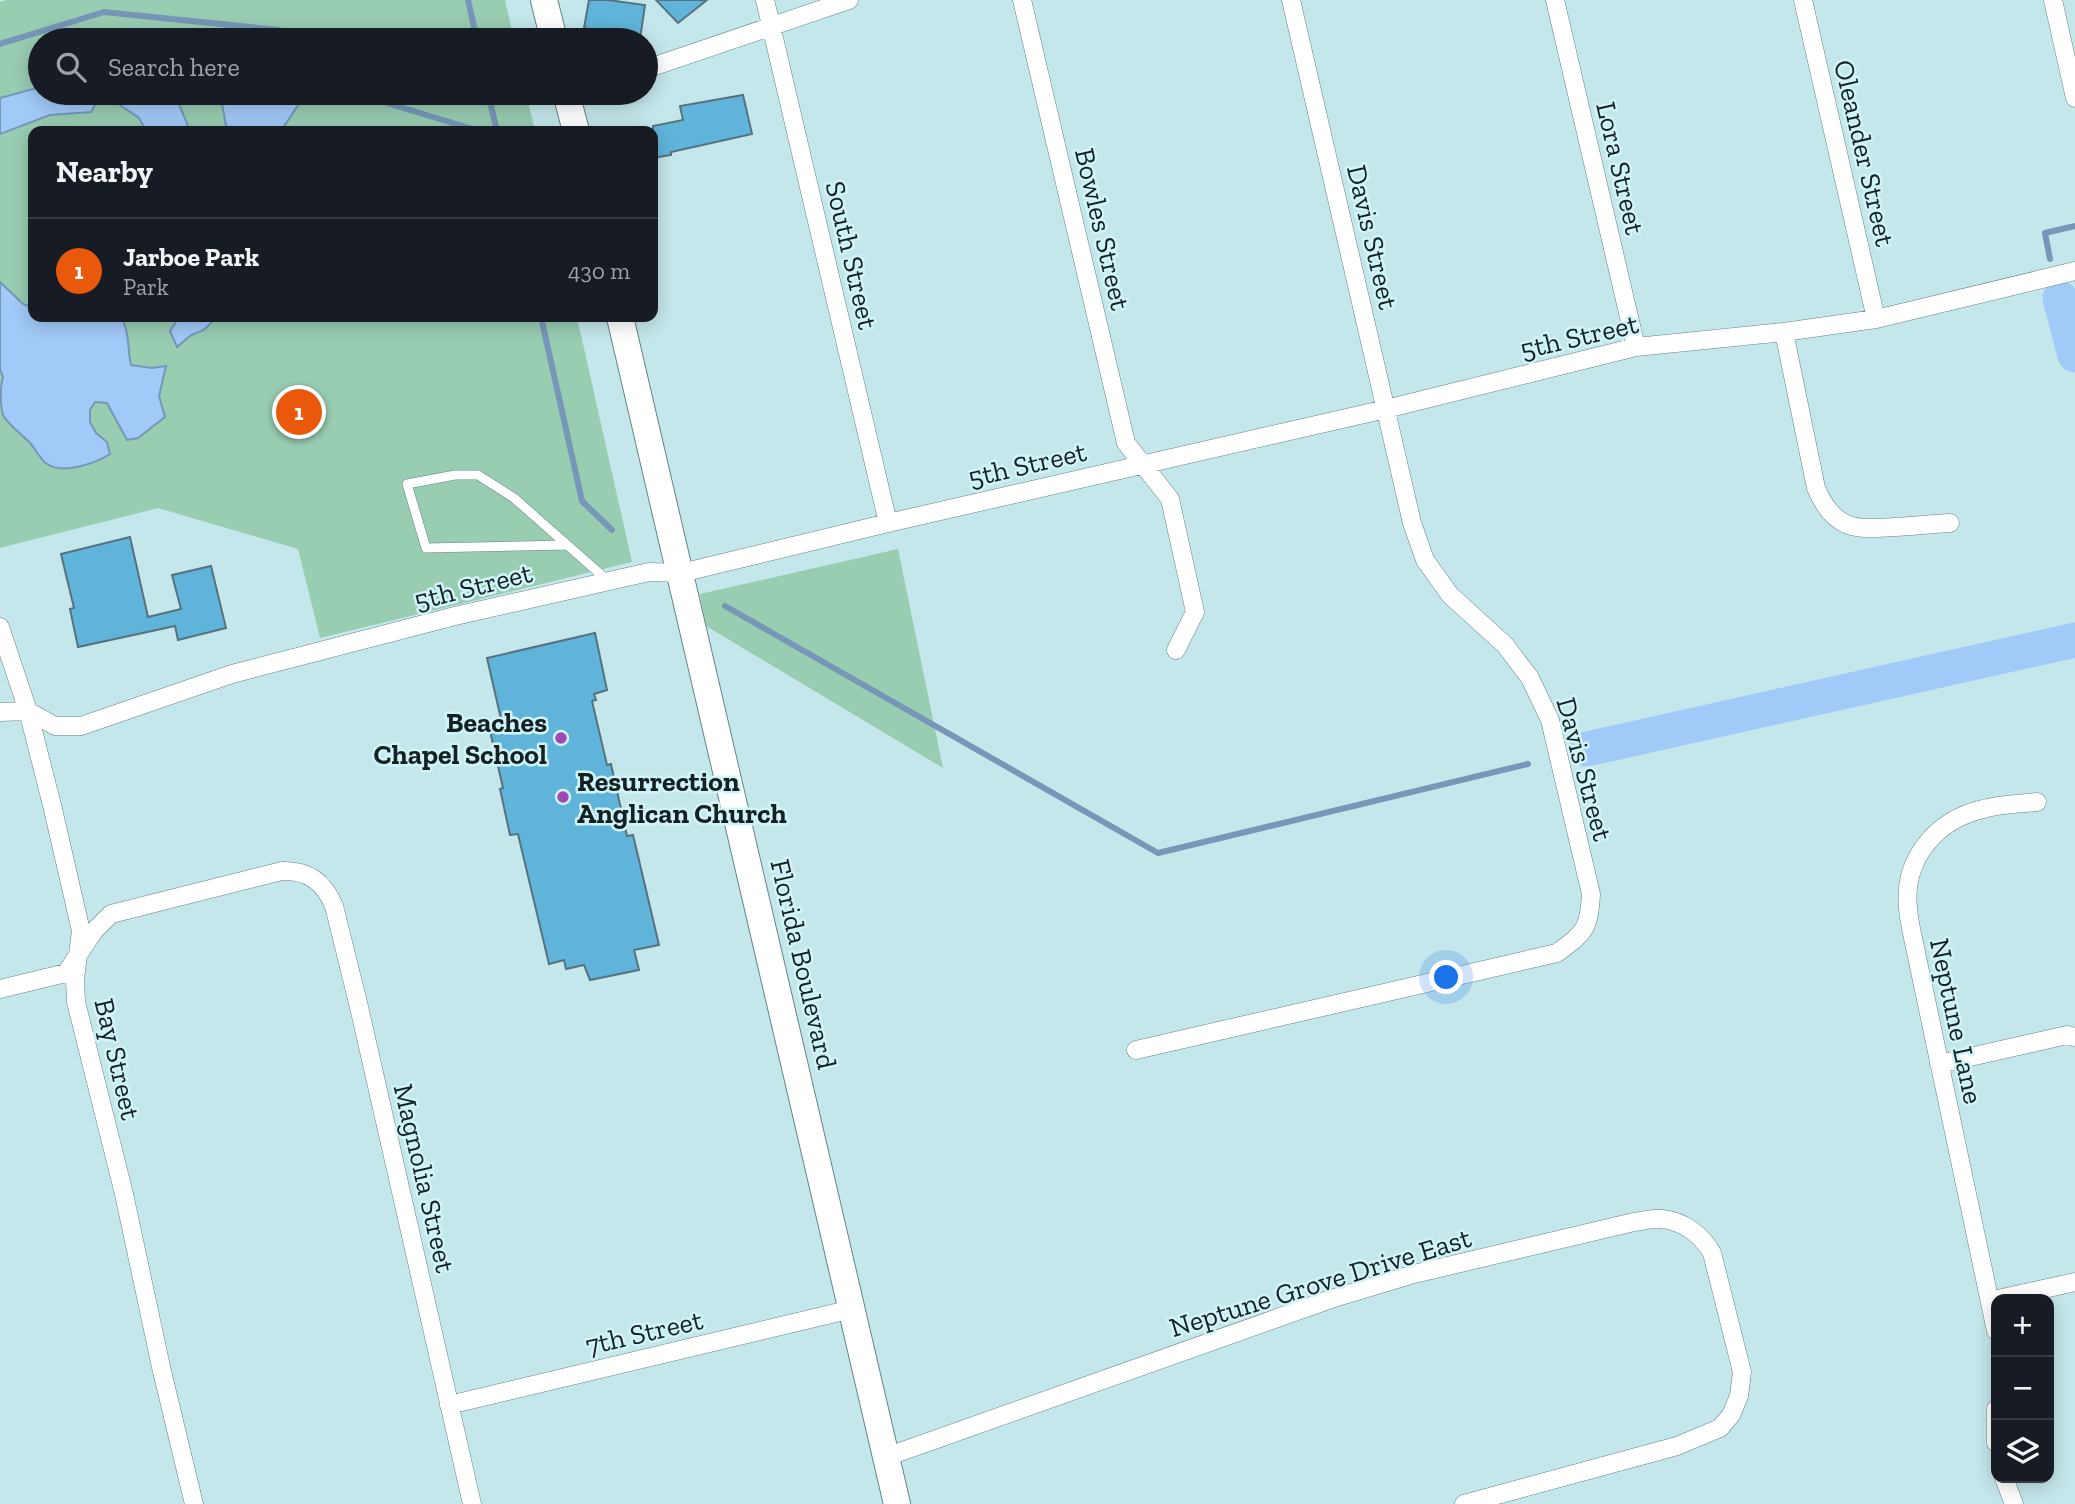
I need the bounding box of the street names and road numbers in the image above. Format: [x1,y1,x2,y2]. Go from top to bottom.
street label: Oleander Street [1827,57,1902,250]
street label: Lora Street [1589,99,1652,238]
street label: Bowles Street [1068,145,1137,314]
street label: Davis Street [1340,162,1405,313]
street label: South Street [818,178,885,333]
street label: 5th Street [1517,307,1642,366]
street label: 5th Street [965,435,1090,494]
street label: 5th Street [411,556,536,617]
street label: Davis Street [1550,694,1620,845]
street label: Florida Boulevard [763,856,844,1072]
street label: Neptune Lane [1923,935,1990,1107]
street label: Bay Street [88,995,148,1124]
street label: Magnolia Street [387,1081,462,1276]
street label: Neptune Grove Drive East [1165,1221,1475,1344]
street label: 7th Street [582,1303,706,1362]

